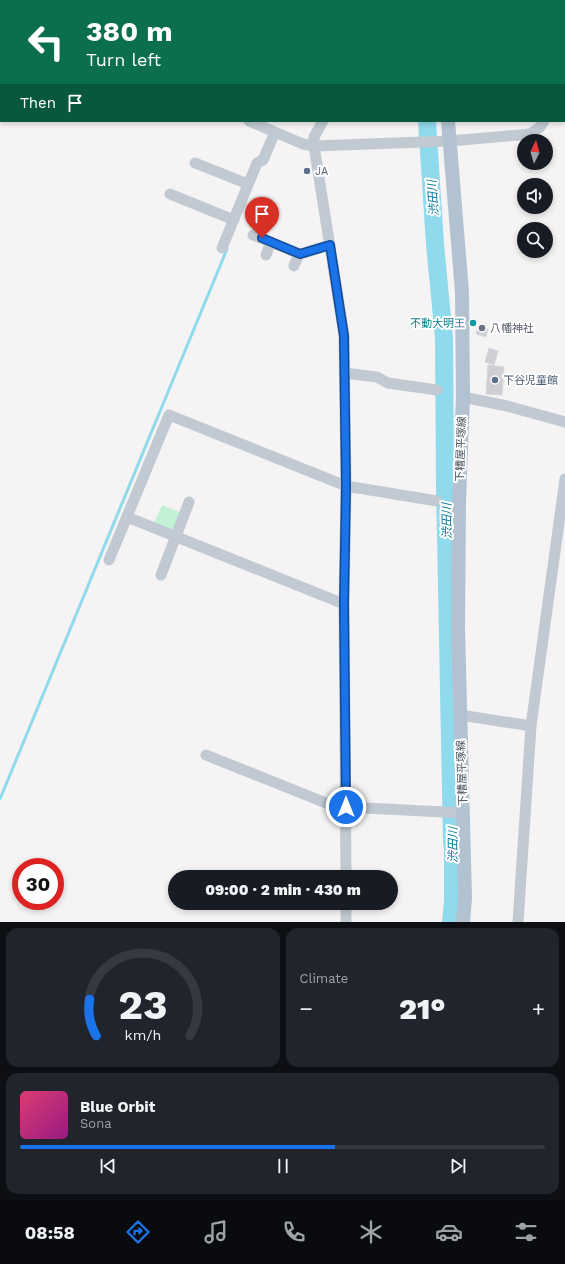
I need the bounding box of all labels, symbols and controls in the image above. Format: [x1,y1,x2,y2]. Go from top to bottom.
text: 380 m [86,15,173,48]
icon: left [20,16,72,68]
text: Turn left [86,49,161,70]
icon: arrive [64,92,86,114]
text: Then [20,94,56,112]
north arrow [517,134,553,170]
map controls [517,134,553,258]
place label: JA [315,165,328,178]
marker: JA [302,166,312,176]
water label: 渋田川 [425,178,441,216]
button: sound [517,178,553,214]
pin [245,197,279,238]
icon: arrive [251,203,273,225]
button: search [517,222,553,258]
place label: 不動大明王 [410,317,465,330]
marker: 不動大明王 [468,318,478,328]
place label: 八幡神社 [490,322,534,335]
marker: 八幡神社 [477,323,487,333]
place label: 下谷児童館 [503,374,558,387]
marker: 下谷児童館 [490,375,500,385]
street label: 下糟屋平塚線 [453,416,469,482]
water label: 渋田川 [440,501,454,539]
street label: 下糟屋平塚線 [454,740,470,806]
position arrow [325,786,367,828]
water label: 渋田川 [446,825,460,863]
speed limit sign: 30 [12,858,64,910]
text: 09:00 · 2 min · 430 m [205,881,361,899]
text: Climate [300,971,348,986]
text: 23 [118,979,167,1028]
text: 21° [399,991,446,1026]
text: − [300,996,313,1021]
text: + [532,996,545,1021]
text: km/h [124,1026,161,1042]
text: Blue Orbit [80,1098,155,1116]
text: Sona [80,1116,112,1131]
icon: previous [97,1155,119,1177]
icon: pause [272,1155,294,1177]
icon: next [447,1155,469,1177]
icon: directions [124,1218,152,1246]
icon: music [202,1218,230,1246]
icon: phone [280,1218,308,1246]
icon: climate [357,1218,385,1246]
icon: car [435,1218,463,1246]
icon: filters [512,1218,540,1246]
text: 08:58 [25,1222,75,1243]

